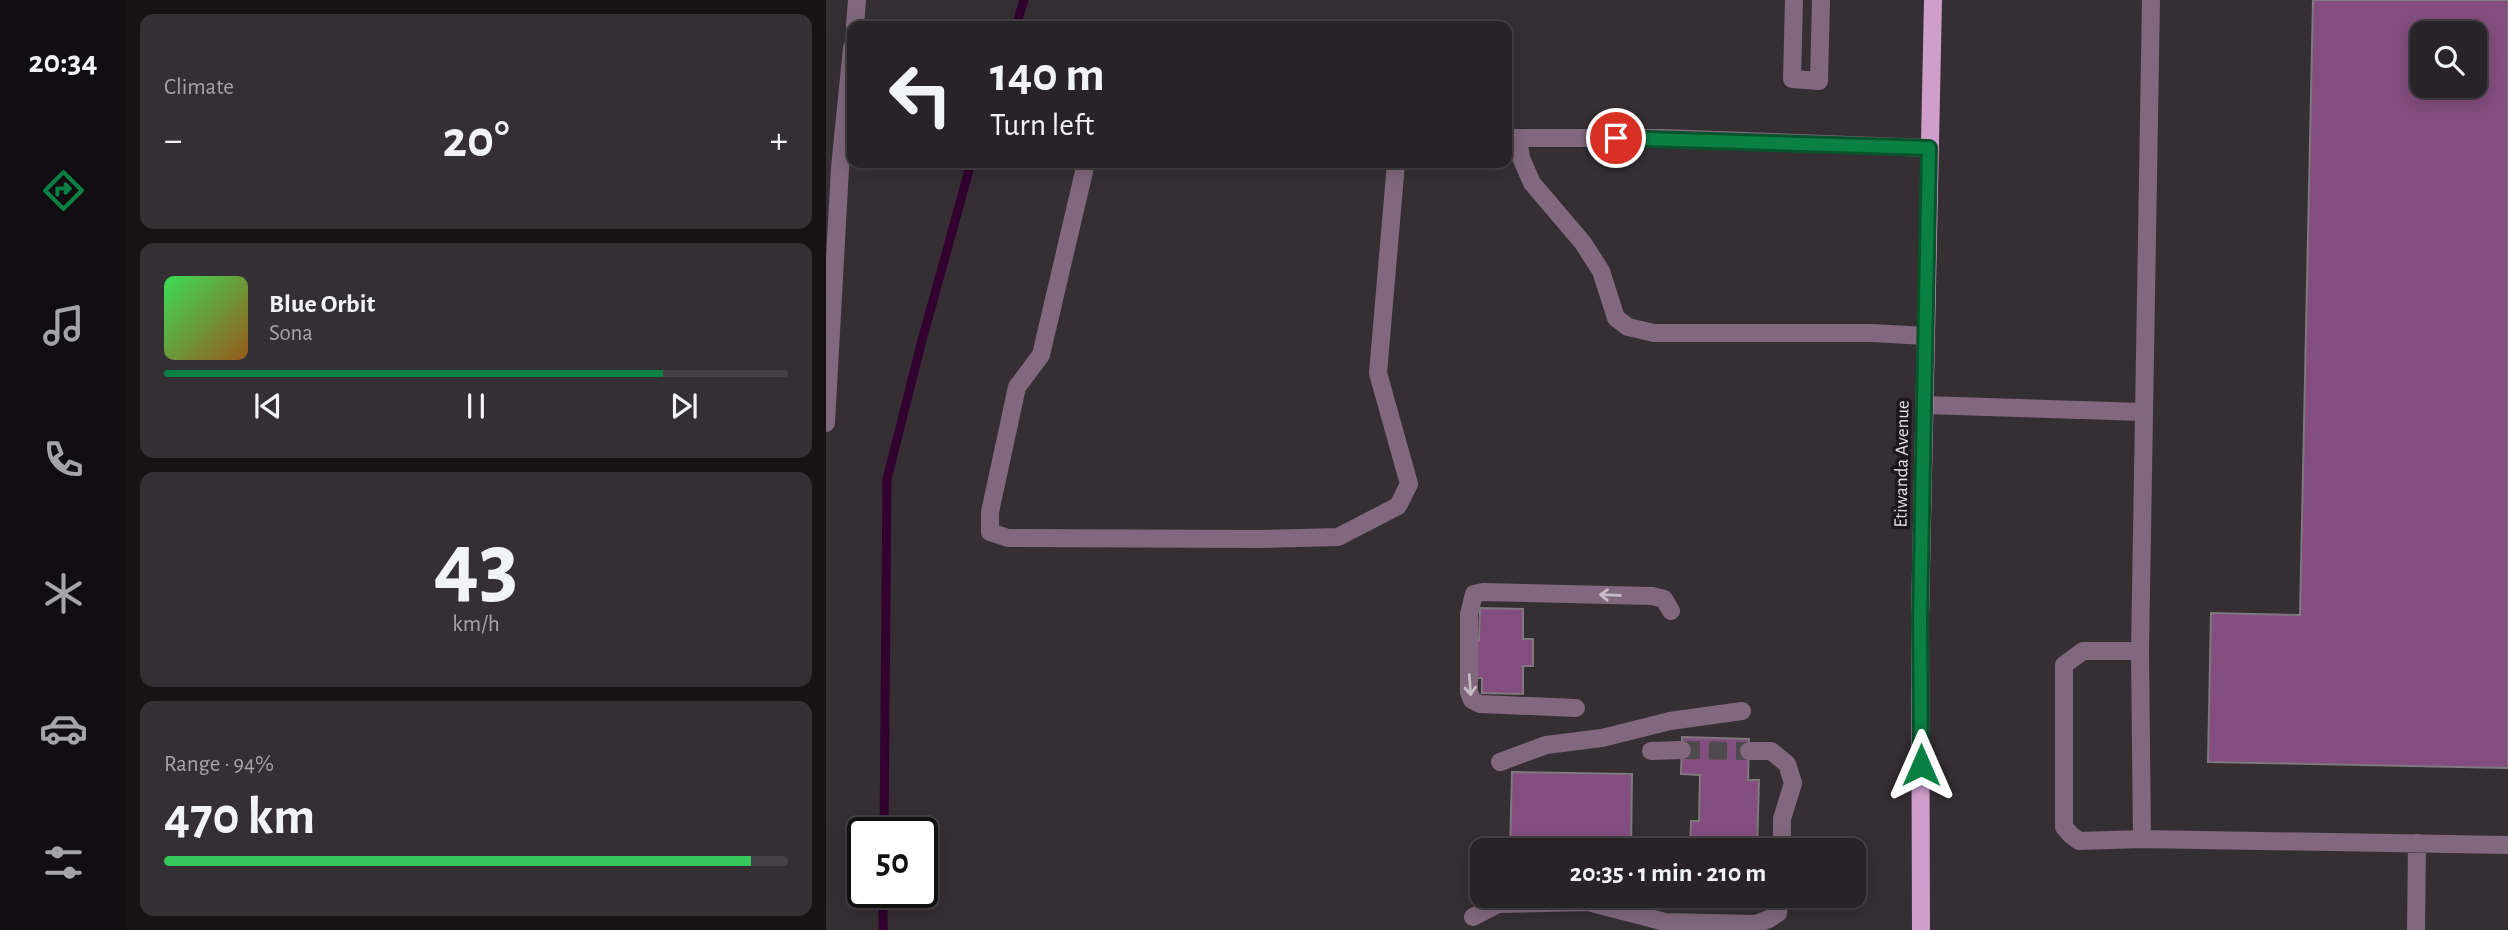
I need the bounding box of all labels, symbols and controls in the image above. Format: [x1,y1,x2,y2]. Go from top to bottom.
map controls [2410,21,2487,98]
button: search [2410,21,2487,98]
text: 20:34 [29,46,97,78]
icon: left [875,49,966,140]
text: 140 m [990,51,1105,100]
text: Climate [164,76,234,99]
pin [1586,108,1646,168]
text: Turn left [990,109,1094,141]
text: 20° [443,114,509,166]
icon: arrive [1597,119,1635,157]
text: − [164,122,182,160]
text: + [770,122,788,160]
icon: directions [39,166,88,215]
text: Blue Orbit [269,291,375,317]
icon: music [39,301,88,350]
text: Sona [269,322,313,345]
icon: previous [249,387,287,425]
icon: pause [457,387,495,425]
icon: next [665,387,703,425]
street label: Etiwanda Avenue [1891,400,1913,528]
icon: phone [39,435,88,484]
text: 43 [434,520,519,611]
icon: climate [39,569,88,618]
one-way arrow [1598,589,1621,602]
text: km/h [452,613,500,636]
one-way arrow [1464,673,1477,696]
icon: car [39,704,88,753]
position arrow [1884,728,1958,802]
text: Range · 94% [164,753,274,776]
text: 470 km [164,791,315,843]
speed limit sign: 50 [847,817,938,908]
icon: filters [39,838,88,887]
text: 20:35 · 1 min · 210 m [1570,860,1766,886]

